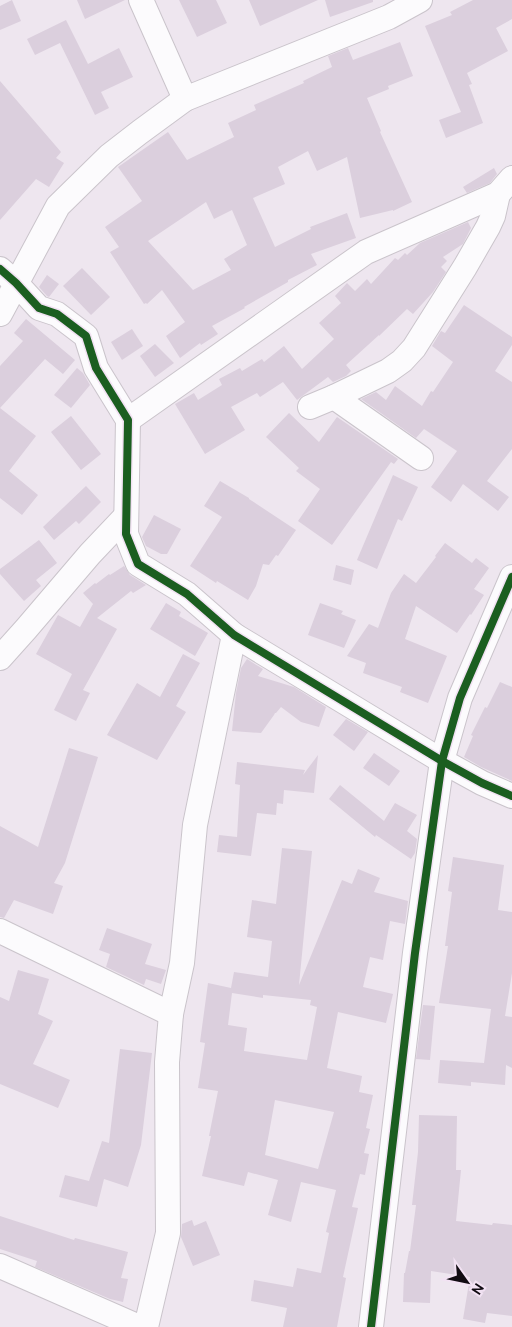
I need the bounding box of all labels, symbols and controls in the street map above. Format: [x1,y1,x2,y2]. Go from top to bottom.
north arrow [442,1257,492,1307]
text: N [468,1280,487,1298]

